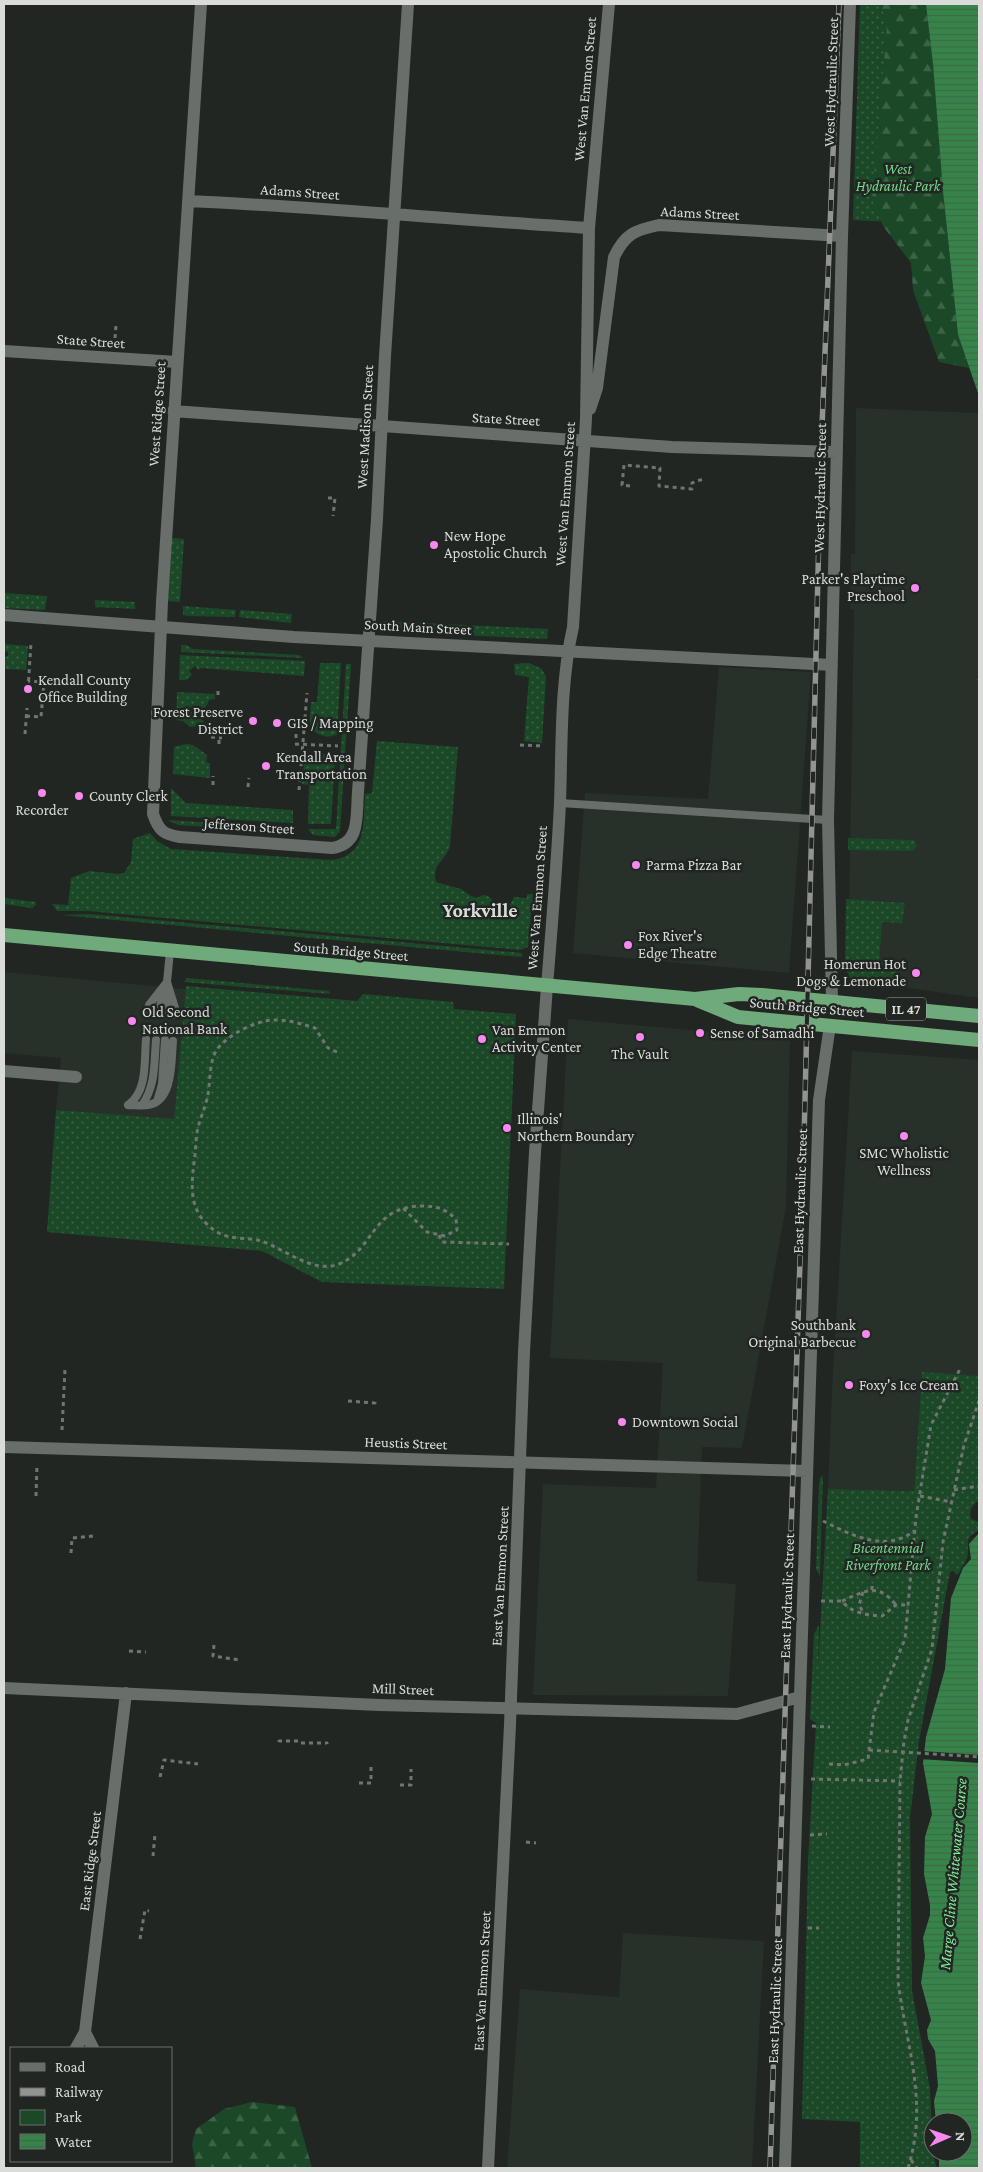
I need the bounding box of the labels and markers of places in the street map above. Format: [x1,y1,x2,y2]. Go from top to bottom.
place label: New Hope Apostolic Church [444,528,547,562]
marker: New Hope Apostolic Church [428,539,440,551]
place label: Parker's Playtime Preschool [802,571,905,604]
marker: Parker's Playtime Preschool [909,582,921,594]
place label: Kendall County Office Building [38,672,131,706]
marker: Kendall County Office Building [22,683,34,695]
place label: Forest Preserve District [153,704,244,737]
marker: Forest Preserve District [247,715,259,727]
place label: GIS / Mapping [287,715,373,732]
marker: GIS / Mapping [271,717,283,729]
place label: Kendall Area Transportation [276,749,367,783]
marker: Kendall Area Transportation [260,760,272,772]
marker: Recorder [36,787,48,799]
place label: County Clerk [89,788,168,805]
marker: County Clerk [73,790,85,802]
place label: Recorder [15,802,69,818]
place label: Parma Pizza Bar [646,857,742,873]
marker: Parma Pizza Bar [630,859,642,871]
place label: Fox River's Edge Theatre [638,928,717,962]
marker: Fox River's Edge Theatre [622,939,634,951]
place label: Homerun Hot Dogs & Lemonade [796,956,907,990]
marker: Homerun Hot Dogs & Lemonade [910,967,922,979]
place label: Old Second National Bank [142,1004,228,1037]
marker: Old Second National Bank [126,1015,138,1027]
place label: Van Emmon Activity Center [492,1022,582,1056]
place label: Sense of Samadhi [710,1025,815,1041]
marker: Sense of Samadhi [694,1027,706,1039]
marker: The Vault [634,1031,646,1043]
marker: Van Emmon Activity Center [476,1033,488,1045]
place label: The Vault [611,1046,670,1062]
place label: Illinois' Northern Boundary [517,1111,634,1145]
marker: Illinois' Northern Boundary [501,1122,513,1134]
marker: SMC Wholistic Wellness [898,1130,910,1142]
place label: SMC Wholistic Wellness [859,1145,949,1178]
place label: Southbank Original Barbecue [748,1317,857,1351]
marker: Southbank Original Barbecue [860,1328,872,1340]
place label: Foxy's Ice Cream [859,1377,959,1394]
marker: Foxy's Ice Cream [843,1379,855,1391]
place label: Downtown Social [632,1414,738,1430]
marker: Downtown Social [616,1416,628,1428]

